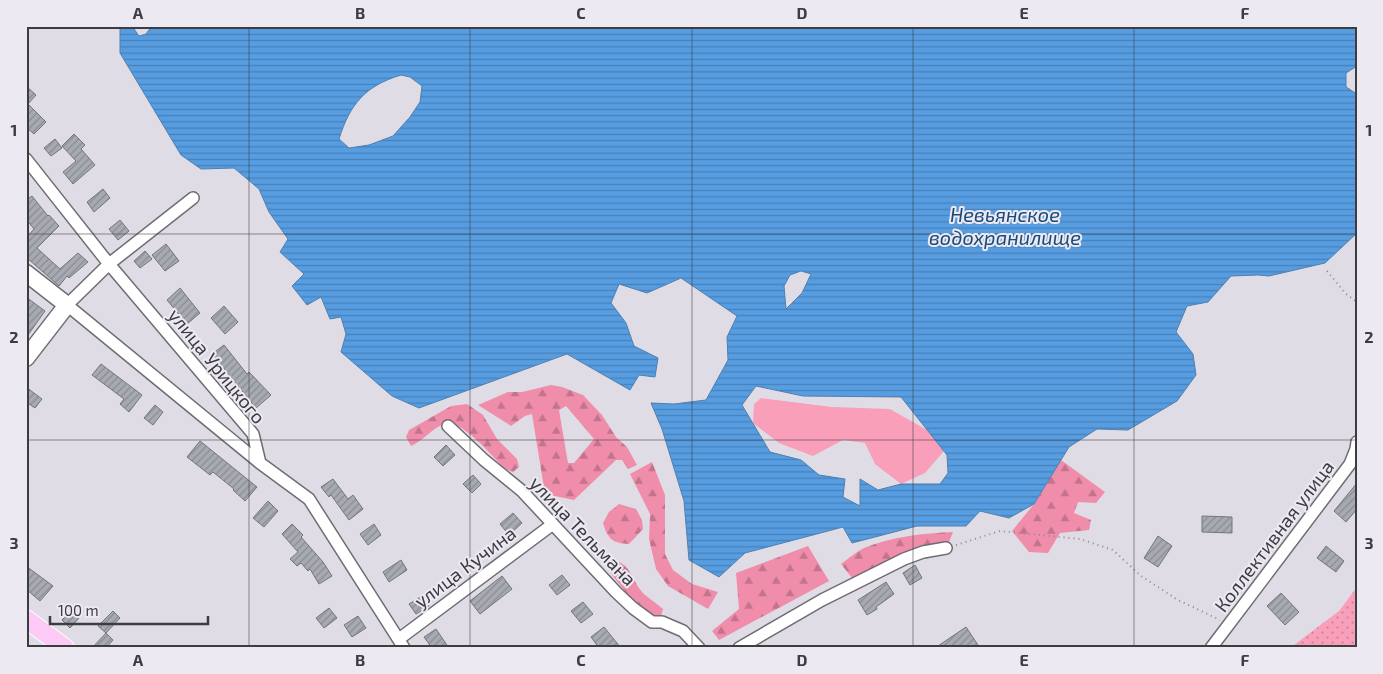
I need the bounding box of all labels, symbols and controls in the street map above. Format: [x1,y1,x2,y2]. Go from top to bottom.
text: A [133,3,144,22]
text: B [355,3,365,22]
text: C [576,3,586,22]
text: D [797,3,808,22]
text: E [1019,3,1029,22]
text: F [1241,3,1250,22]
text: 1 [11,120,17,139]
text: 1 [1366,120,1372,139]
water label: Невьянское водохранилище [929,202,1081,249]
street label: улица Урицкого [163,304,271,428]
text: 2 [9,327,19,346]
text: 2 [1364,327,1374,346]
street label: Коллективная улица [1209,455,1339,617]
street label: улица Тельмана [525,471,641,591]
street label: улица Кучина [409,521,521,613]
text: 3 [9,533,19,552]
text: 3 [1364,533,1374,552]
scale bar [50,594,208,626]
text: 100 m [58,601,99,619]
text: A [133,650,144,669]
text: B [355,650,365,669]
text: C [576,650,586,669]
text: D [797,650,808,669]
text: E [1019,650,1029,669]
text: F [1241,650,1250,669]

